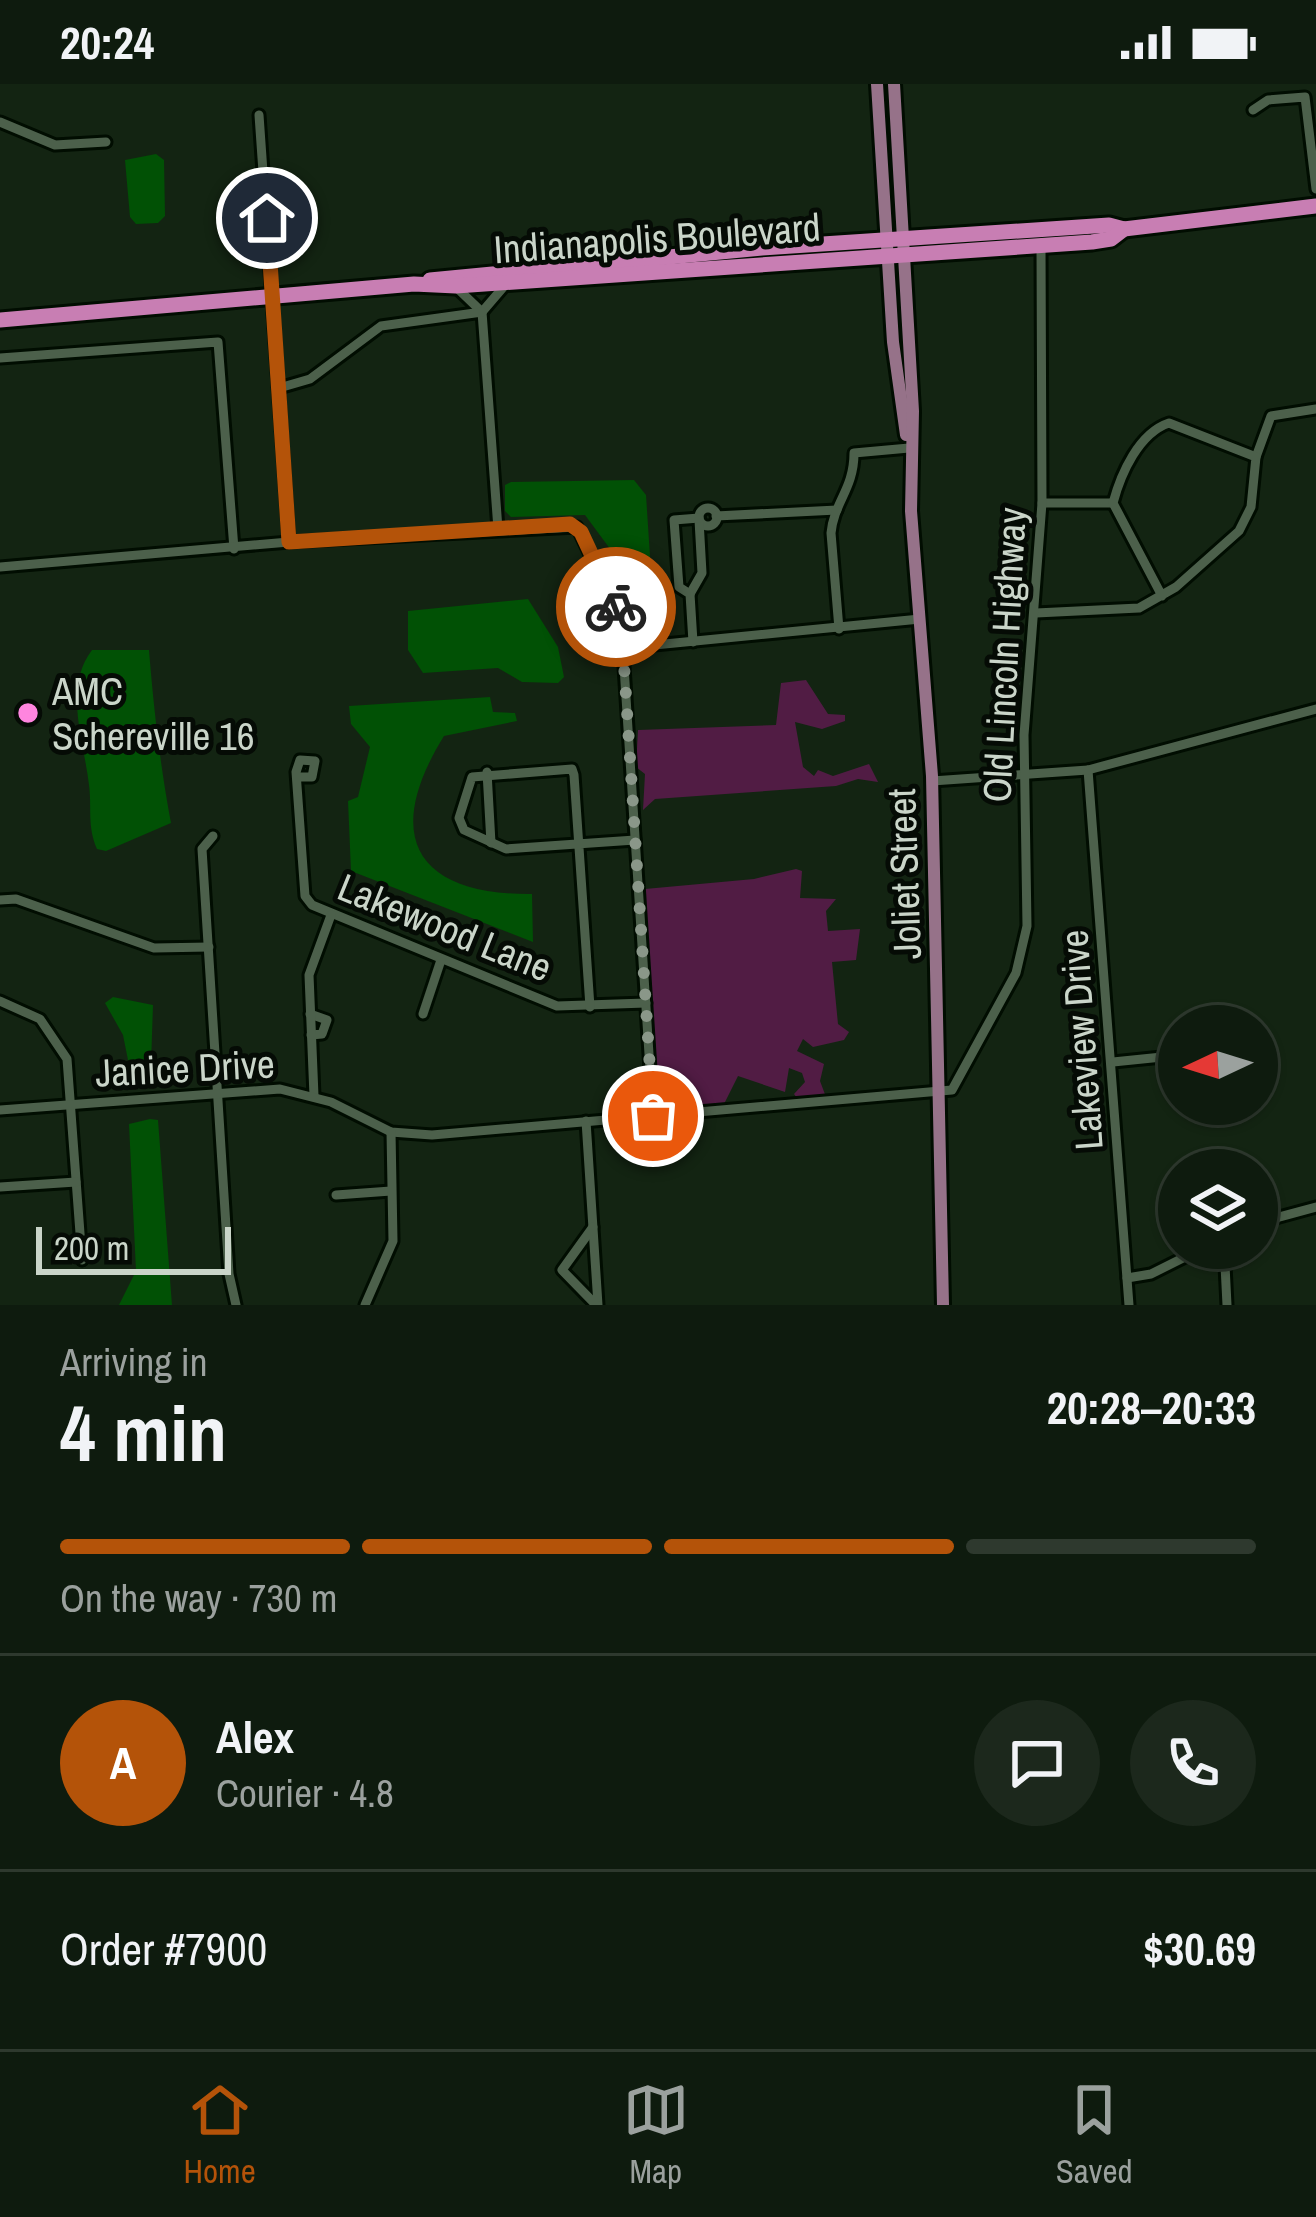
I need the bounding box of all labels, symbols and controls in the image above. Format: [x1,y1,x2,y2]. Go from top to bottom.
text: 20:24 [60,12,154,73]
pin [216,167,318,269]
icon: home [234,185,300,251]
street label: Indianapolis Boulevard [492,201,822,275]
street label: Old Lincoln Highway [970,506,1038,804]
courier [556,547,676,667]
icon: bike [583,574,649,640]
place label: AMC Schereville 16 [51,665,255,762]
marker: AMC Schereville 16 [15,700,41,726]
street label: Joliet Street [875,788,933,960]
street label: Lakewood Lane [331,861,559,993]
street label: Lakeview Drive [1047,928,1115,1152]
north arrow [1158,1005,1278,1125]
map controls [1158,1005,1278,1269]
street label: Janice Drive [94,1037,276,1099]
pin [602,1065,704,1167]
icon: bag [620,1083,686,1149]
button: layers [1158,1149,1278,1269]
scale bar [36,1221,231,1274]
text: 200 m [54,1226,129,1270]
text: Arriving in [60,1336,208,1388]
text: 20:28–20:33 [1047,1377,1256,1438]
text: 4 min [60,1380,227,1485]
text: On the way · 730 m [60,1572,337,1624]
button: chat [974,1700,1100,1826]
button: phone [1130,1700,1256,1826]
text: Alex [216,1706,294,1767]
text: A [110,1732,136,1793]
text: Courier · 4.8 [216,1767,394,1819]
text: Order #7900 [60,1918,267,1979]
text: $30.69 [1143,1918,1256,1979]
tab: Home [184,2077,256,2193]
tab: Map [623,2077,689,2193]
tab: Saved [1056,2077,1132,2193]

